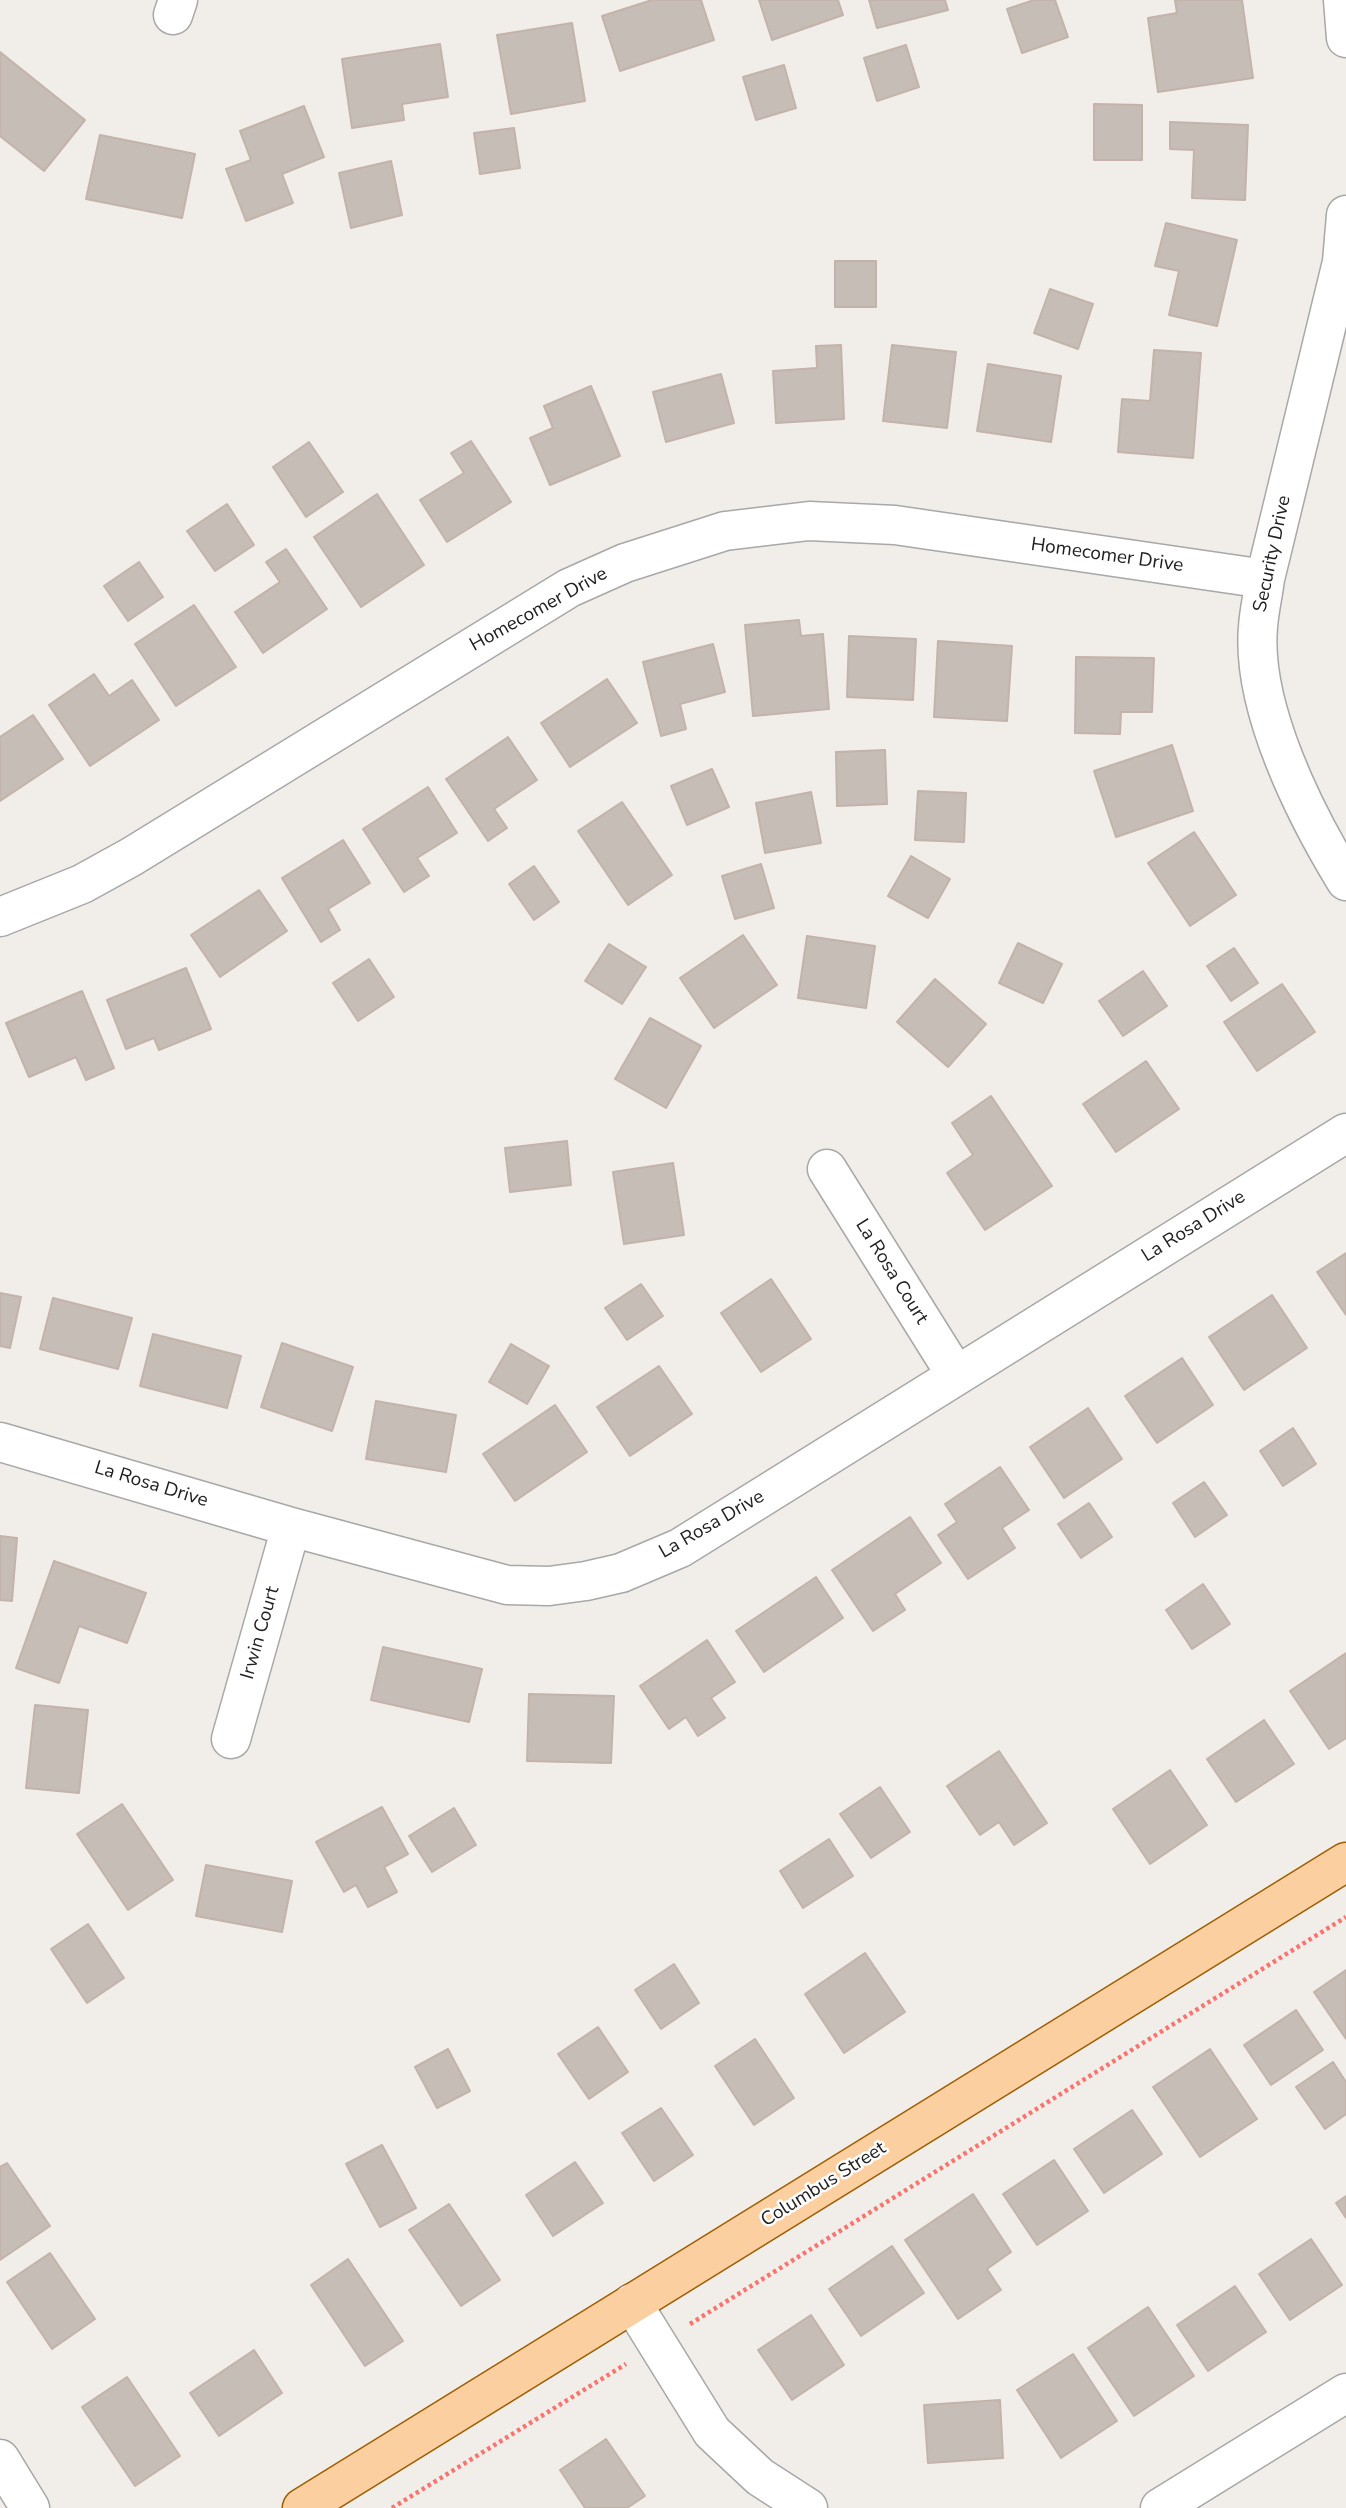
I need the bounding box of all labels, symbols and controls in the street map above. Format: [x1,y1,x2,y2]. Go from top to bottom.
street label: Security Drive [1249,493,1297,615]
street label: Homecomer Drive [1029,534,1185,578]
street label: Homecomer Drive [466,563,612,657]
street label: La Rosa Drive [1138,1186,1250,1268]
street label: La Rosa Court [850,1215,932,1329]
street label: La Rosa Drive [91,1457,211,1513]
street label: La Rosa Drive [655,1486,769,1564]
street label: Irwin Court [237,1584,285,1682]
street label: Columbus Street [757,2137,891,2233]

